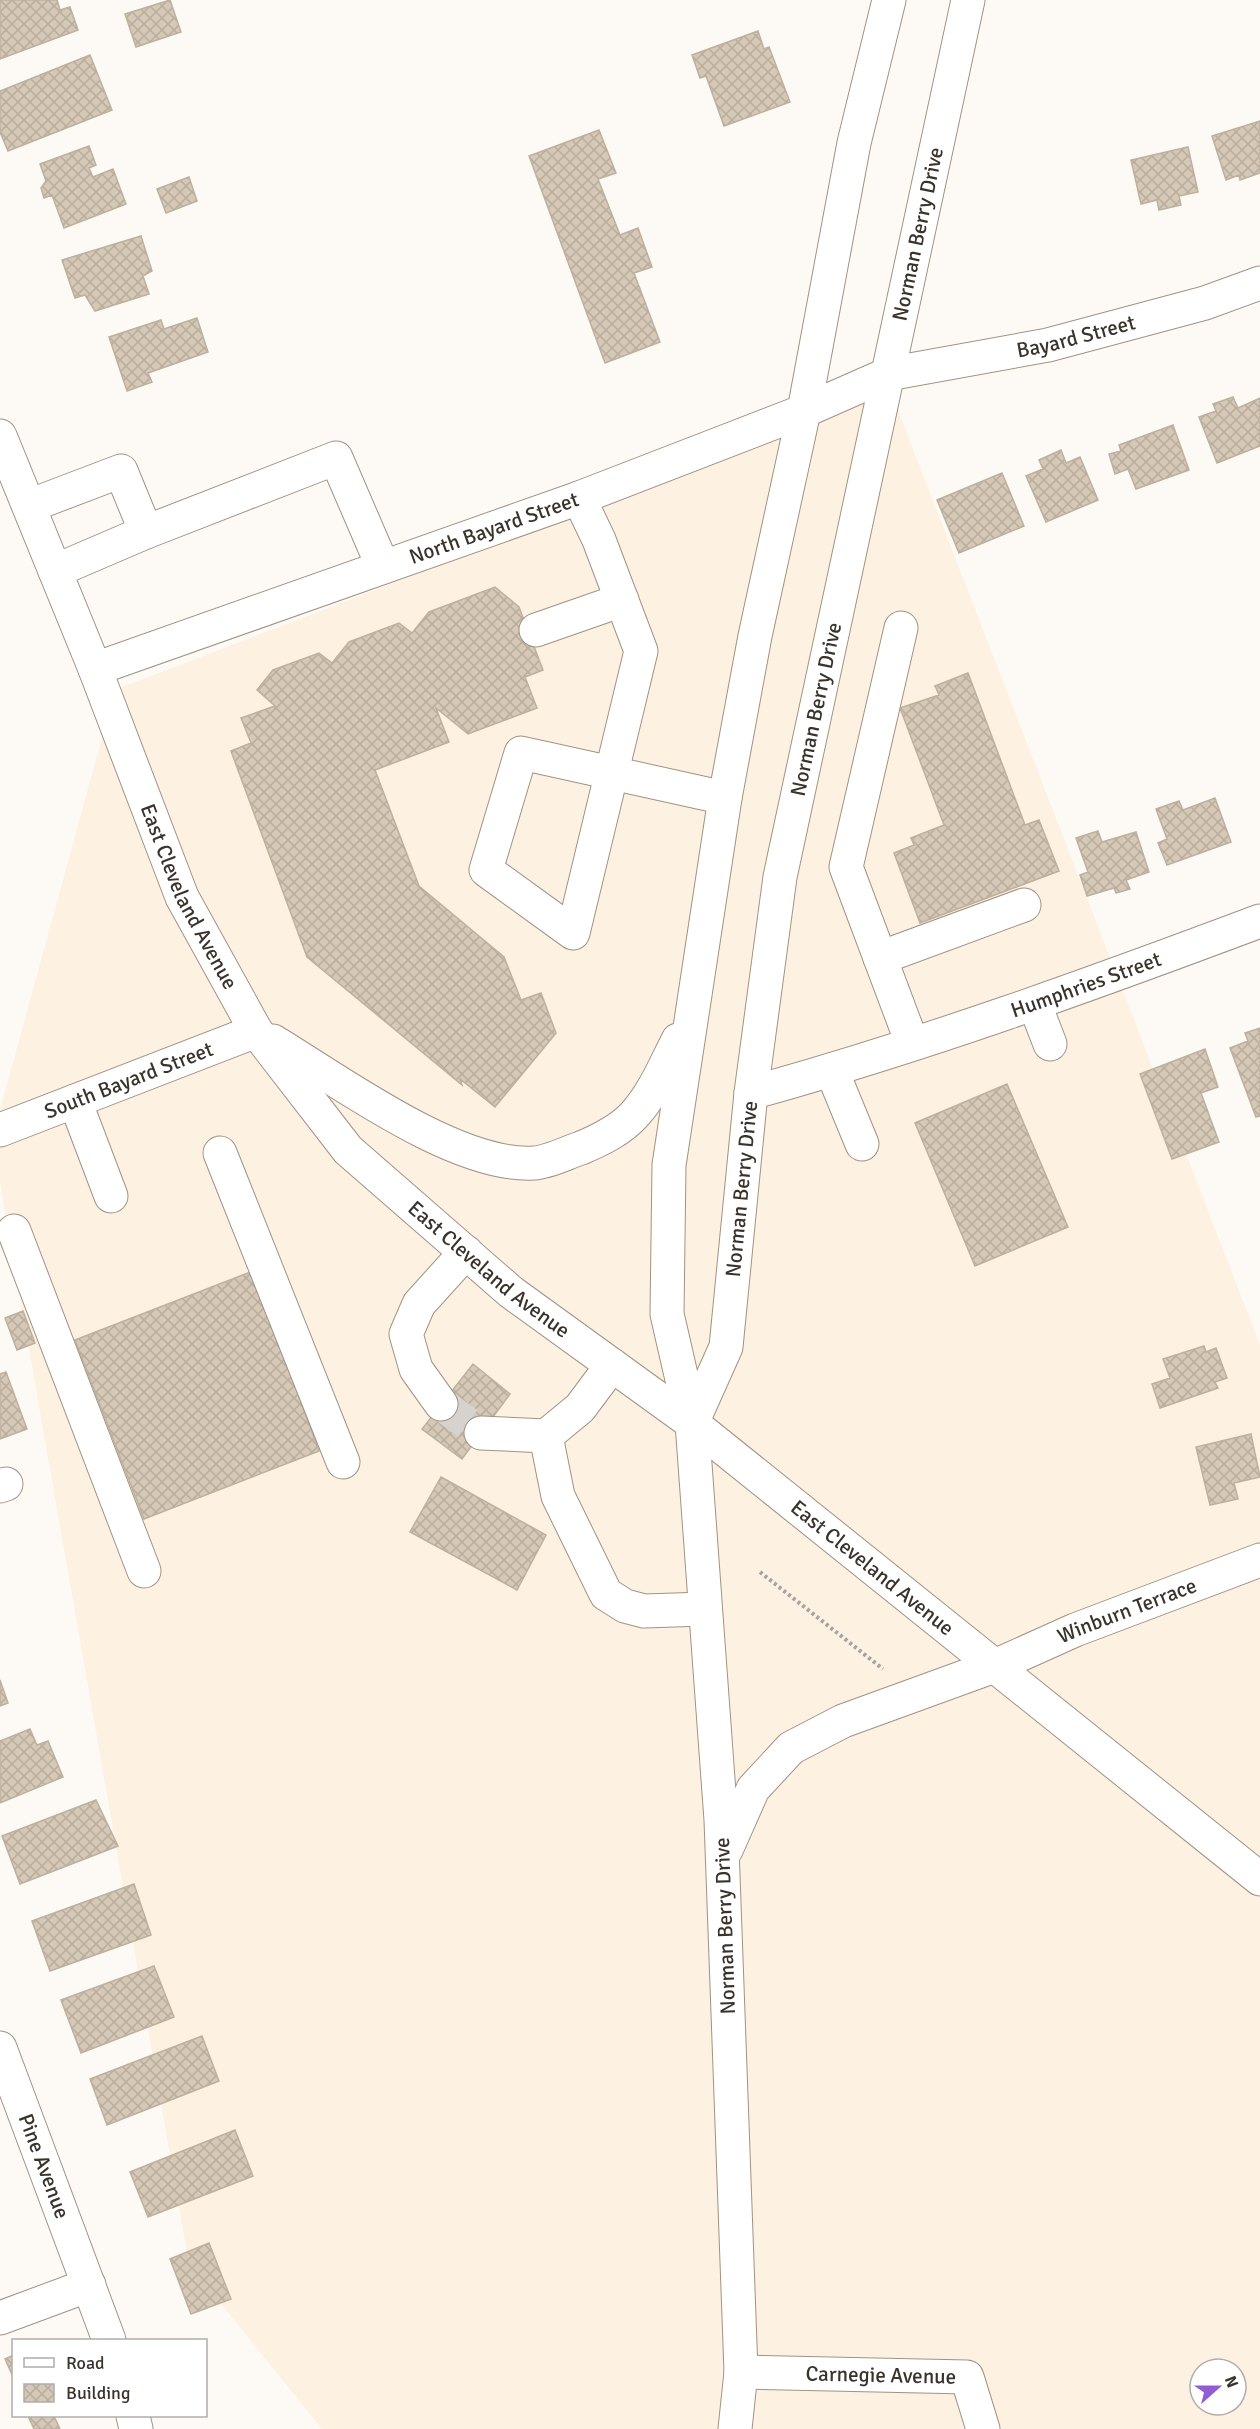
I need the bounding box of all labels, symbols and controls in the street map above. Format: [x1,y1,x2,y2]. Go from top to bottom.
street label: Norman Berry Drive [887,145,949,323]
street label: Bayard Street [1015,309,1138,363]
street label: North Bayard Street [405,486,582,570]
street label: Norman Berry Drive [785,620,847,799]
street label: East Cleveland Avenue [135,800,243,994]
street label: Humphries Street [1007,946,1165,1024]
street label: South Bayard Street [41,1036,217,1125]
street label: Norman Berry Drive [720,1100,763,1278]
street label: East Cleveland Avenue [403,1195,575,1343]
street label: East Cleveland Avenue [785,1494,959,1641]
street label: Winburn Terrace [1053,1572,1200,1649]
street label: Norman Berry Drive [709,1837,741,2015]
street label: Pine Avenue [13,2110,75,2222]
legend [12,2339,207,2417]
text: Road [66,2352,105,2374]
north arrow [1188,2357,1248,2417]
street label: Carnegie Avenue [805,2360,957,2390]
text: N [1220,2373,1242,2391]
text: Building [66,2382,130,2404]

